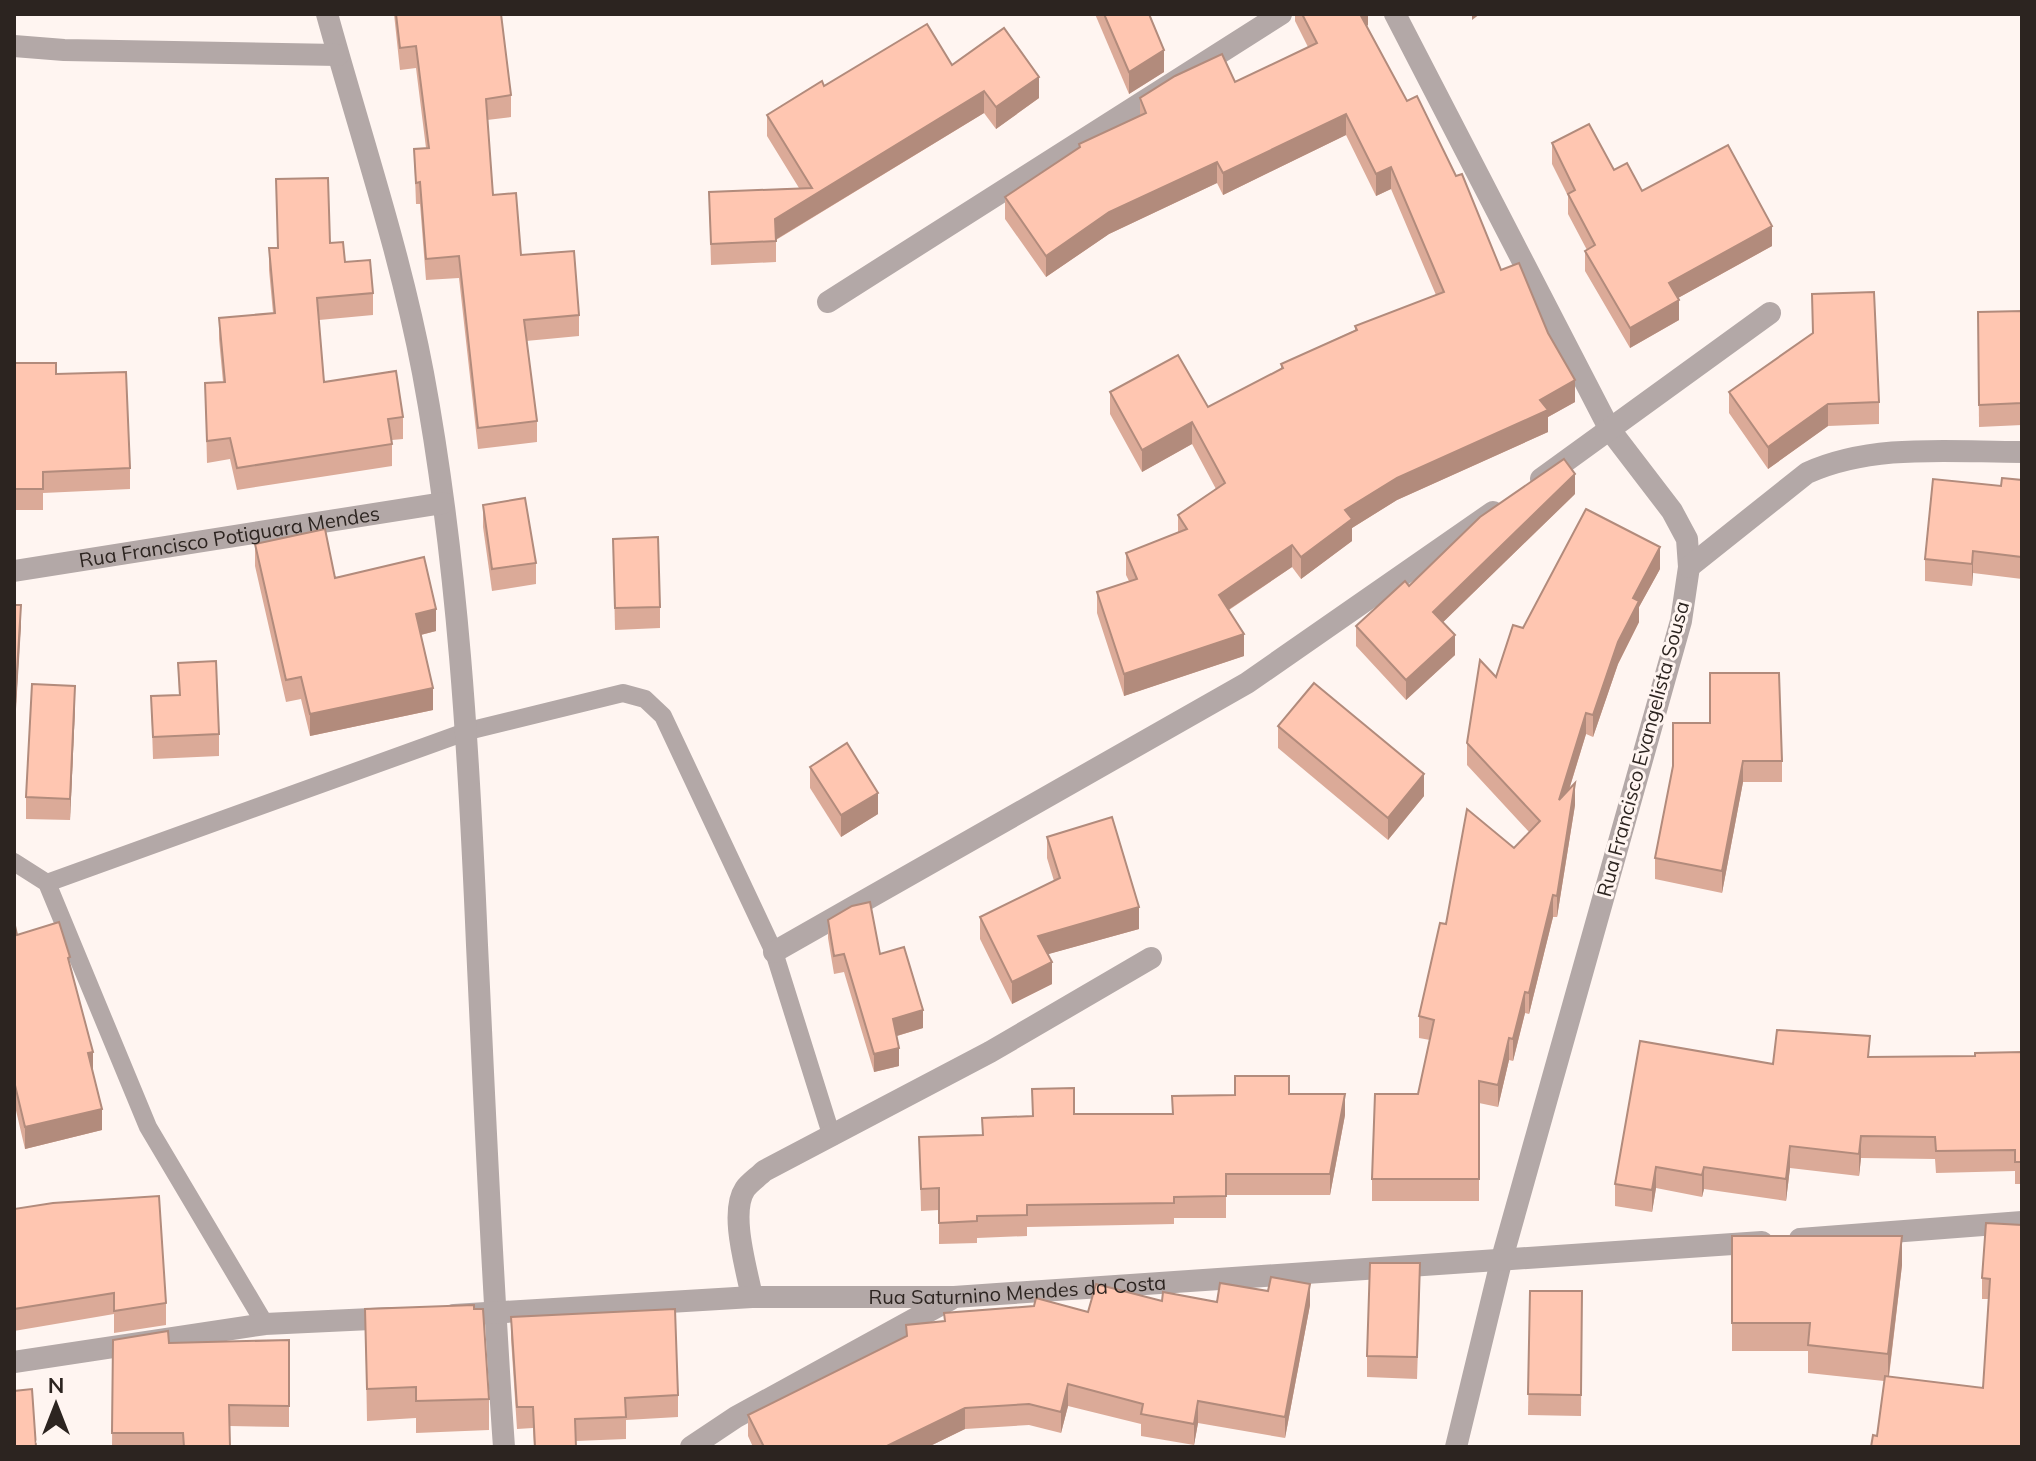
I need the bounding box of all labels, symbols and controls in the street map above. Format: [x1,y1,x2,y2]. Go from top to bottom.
street label: Rua Francisco Potiguara Mendes [77,500,381,573]
street label: Rua Francisco Evangelista Sousa [1591,598,1694,899]
street label: Rua Saturnino Mendes da Costa [868,1270,1167,1309]
north arrow [16,1365,96,1445]
text: N [48,1371,64,1399]

